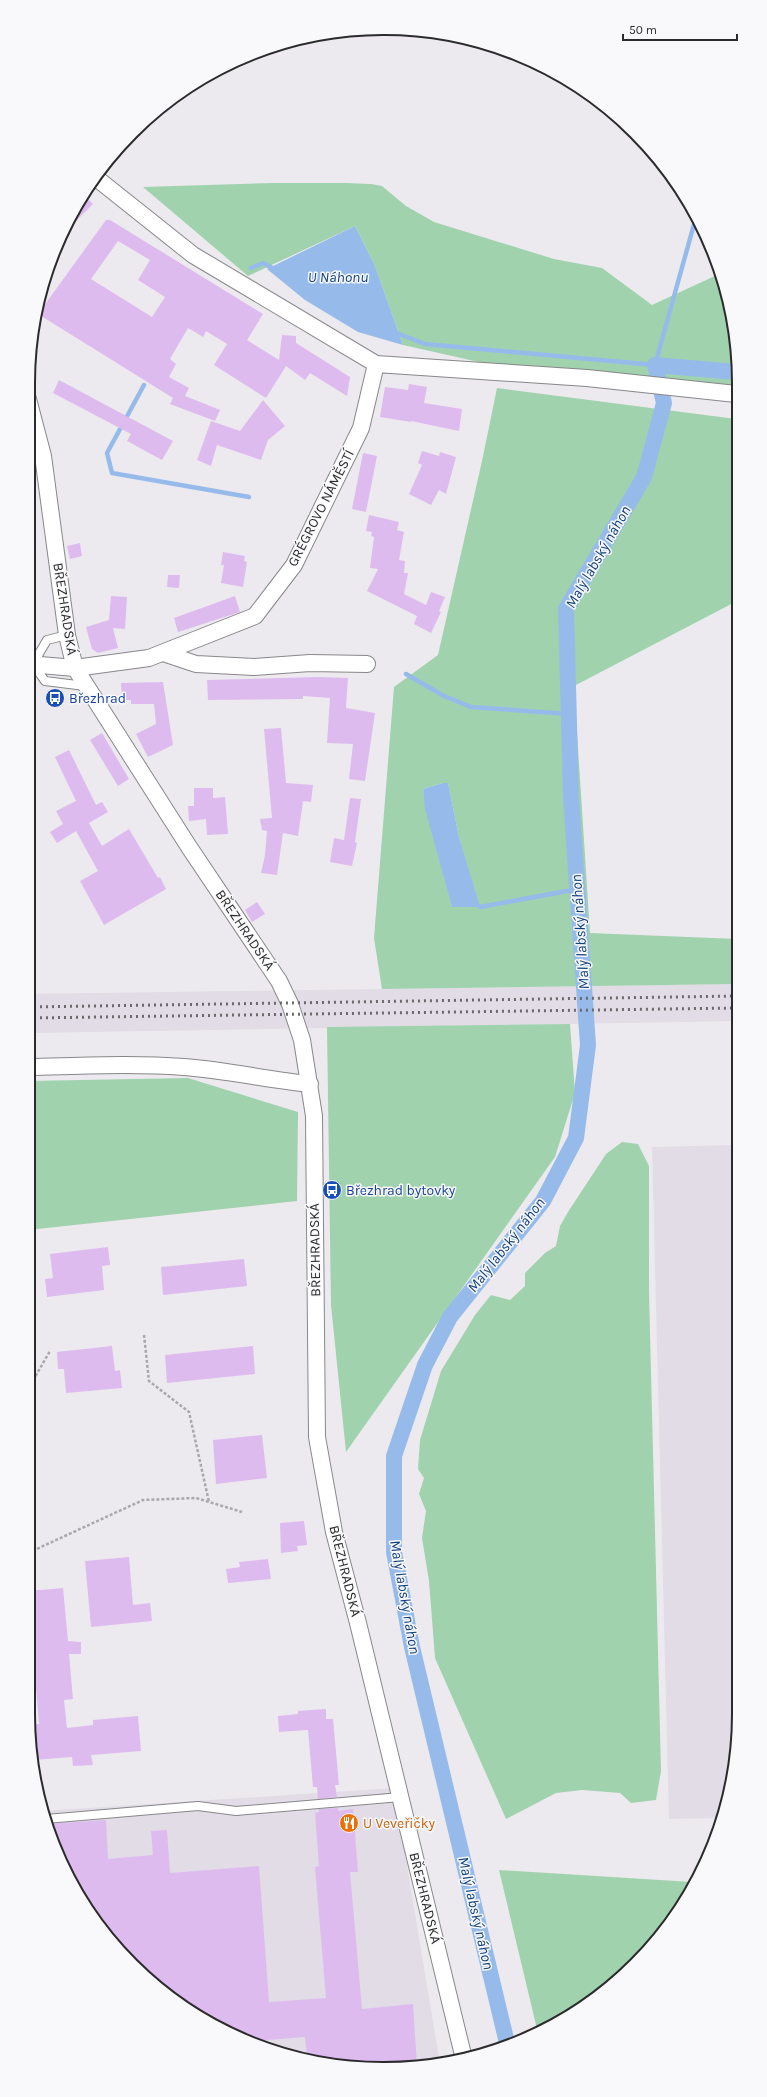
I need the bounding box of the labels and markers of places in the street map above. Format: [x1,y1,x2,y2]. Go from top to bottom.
bus stop icon: Březhrad [44,687,66,709]
place label: Březhrad [69,690,126,707]
bus stop icon: Březhrad bytovky [321,1179,343,1201]
place label: Březhrad bytovky [346,1182,456,1199]
restaurant icon: U Veveřičky [338,1812,360,1834]
place label: U Veveřičky [363,1815,435,1832]

